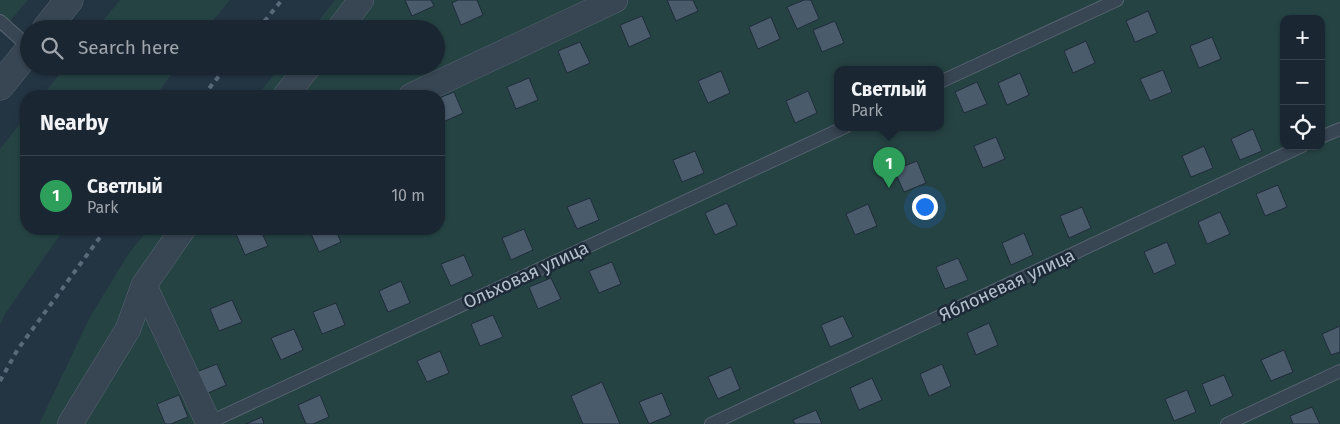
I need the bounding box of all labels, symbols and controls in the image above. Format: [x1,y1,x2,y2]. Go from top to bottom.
map controls [1280,15,1325,150]
button: + [1280,15,1325,60]
search box [20,20,445,75]
icon: search [38,34,66,62]
text: Search here [78,36,179,59]
button: − [1280,60,1325,105]
popup [834,66,944,131]
text: Светлый [851,78,927,101]
text: Park [851,101,883,120]
button: locate [1280,105,1325,150]
text: Nearby [40,110,108,136]
pin: 1 [873,147,905,188]
text: Светлый [87,175,163,198]
text: 1 [52,186,60,205]
text: 10 m [391,186,425,205]
your location [912,194,938,220]
text: Park [87,198,119,217]
street label: Ольховая улица [460,236,592,314]
street label: Яблоневая улица [936,244,1078,326]

